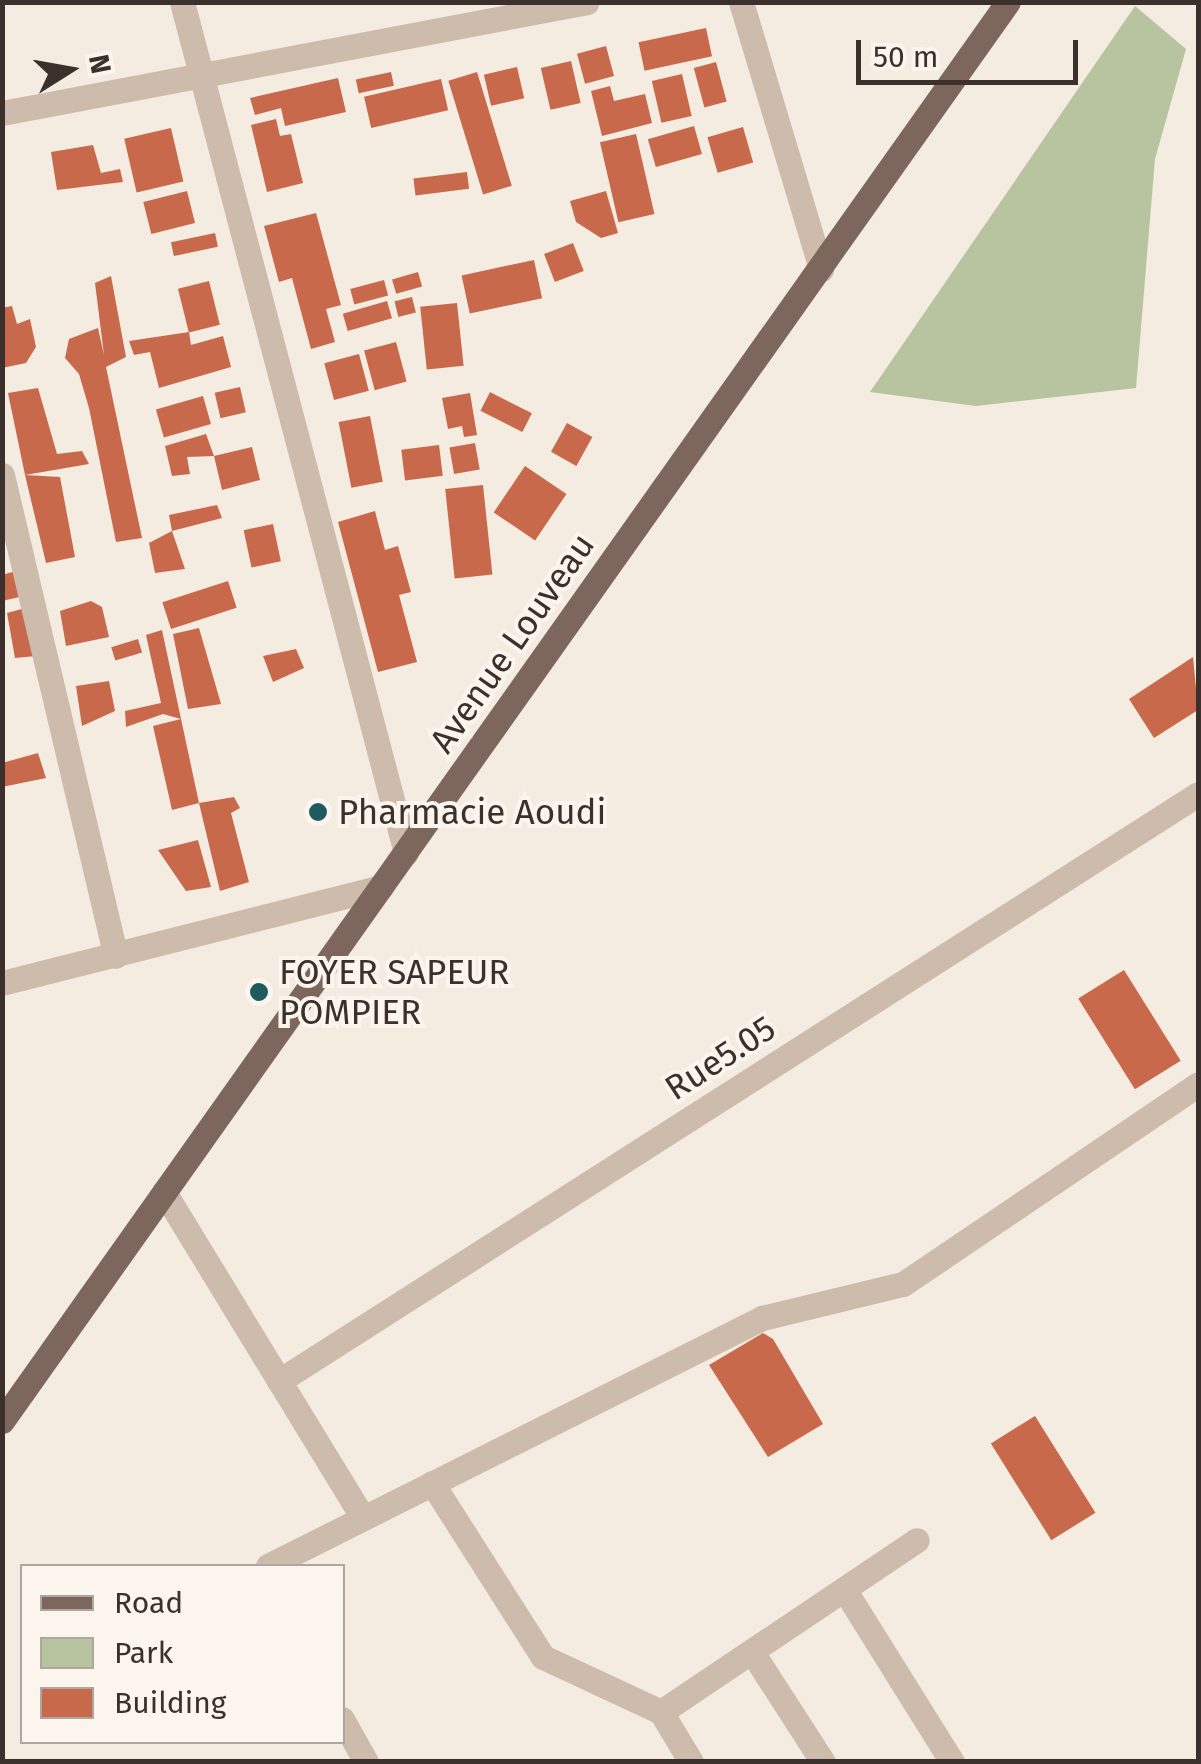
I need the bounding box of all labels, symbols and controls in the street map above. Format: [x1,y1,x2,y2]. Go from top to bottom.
north arrow [20,20,120,120]
scale bar [861,20,1084,82]
text: 50 m [873,39,938,75]
text: N [82,52,118,76]
street label: Avenue Louveau [421,525,603,761]
place label: Pharmacie Aoudi [338,791,606,833]
marker: Pharmacie Aoudi [307,801,329,823]
place label: FOYER SAPEUR POMPIER [279,951,510,1033]
marker: FOYER SAPEUR POMPIER [248,981,270,1003]
street label: Rue5.05 [657,1007,783,1109]
legend [20,1564,345,1744]
text: Road [114,1585,183,1621]
text: Park [114,1635,173,1671]
text: Building [114,1685,226,1721]

